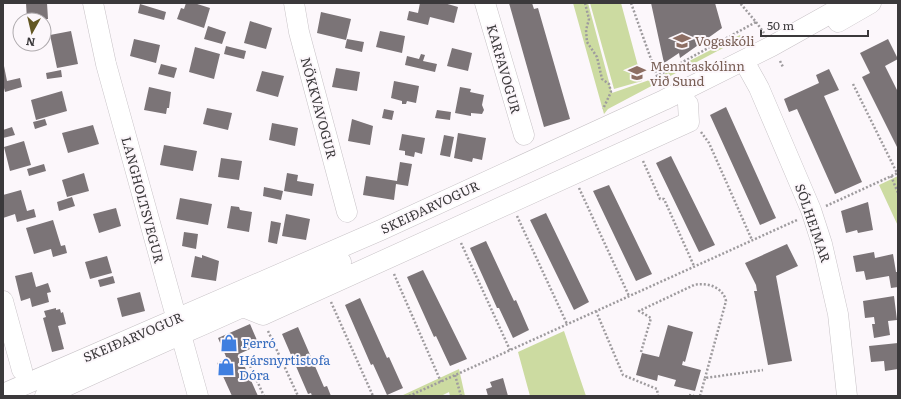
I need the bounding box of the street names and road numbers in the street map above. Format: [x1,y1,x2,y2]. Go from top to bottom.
street label: KARFAVOGUR [483,22,527,117]
street label: NÖKKVAVOGUR [297,55,342,162]
street label: LANGHOLTSVEGUR [117,134,170,266]
street label: SKEIÐARVOGUR [377,175,483,238]
street label: SÓLHEIMAR [791,181,836,265]
street label: SKEIÐARVOGUR [80,307,186,366]

